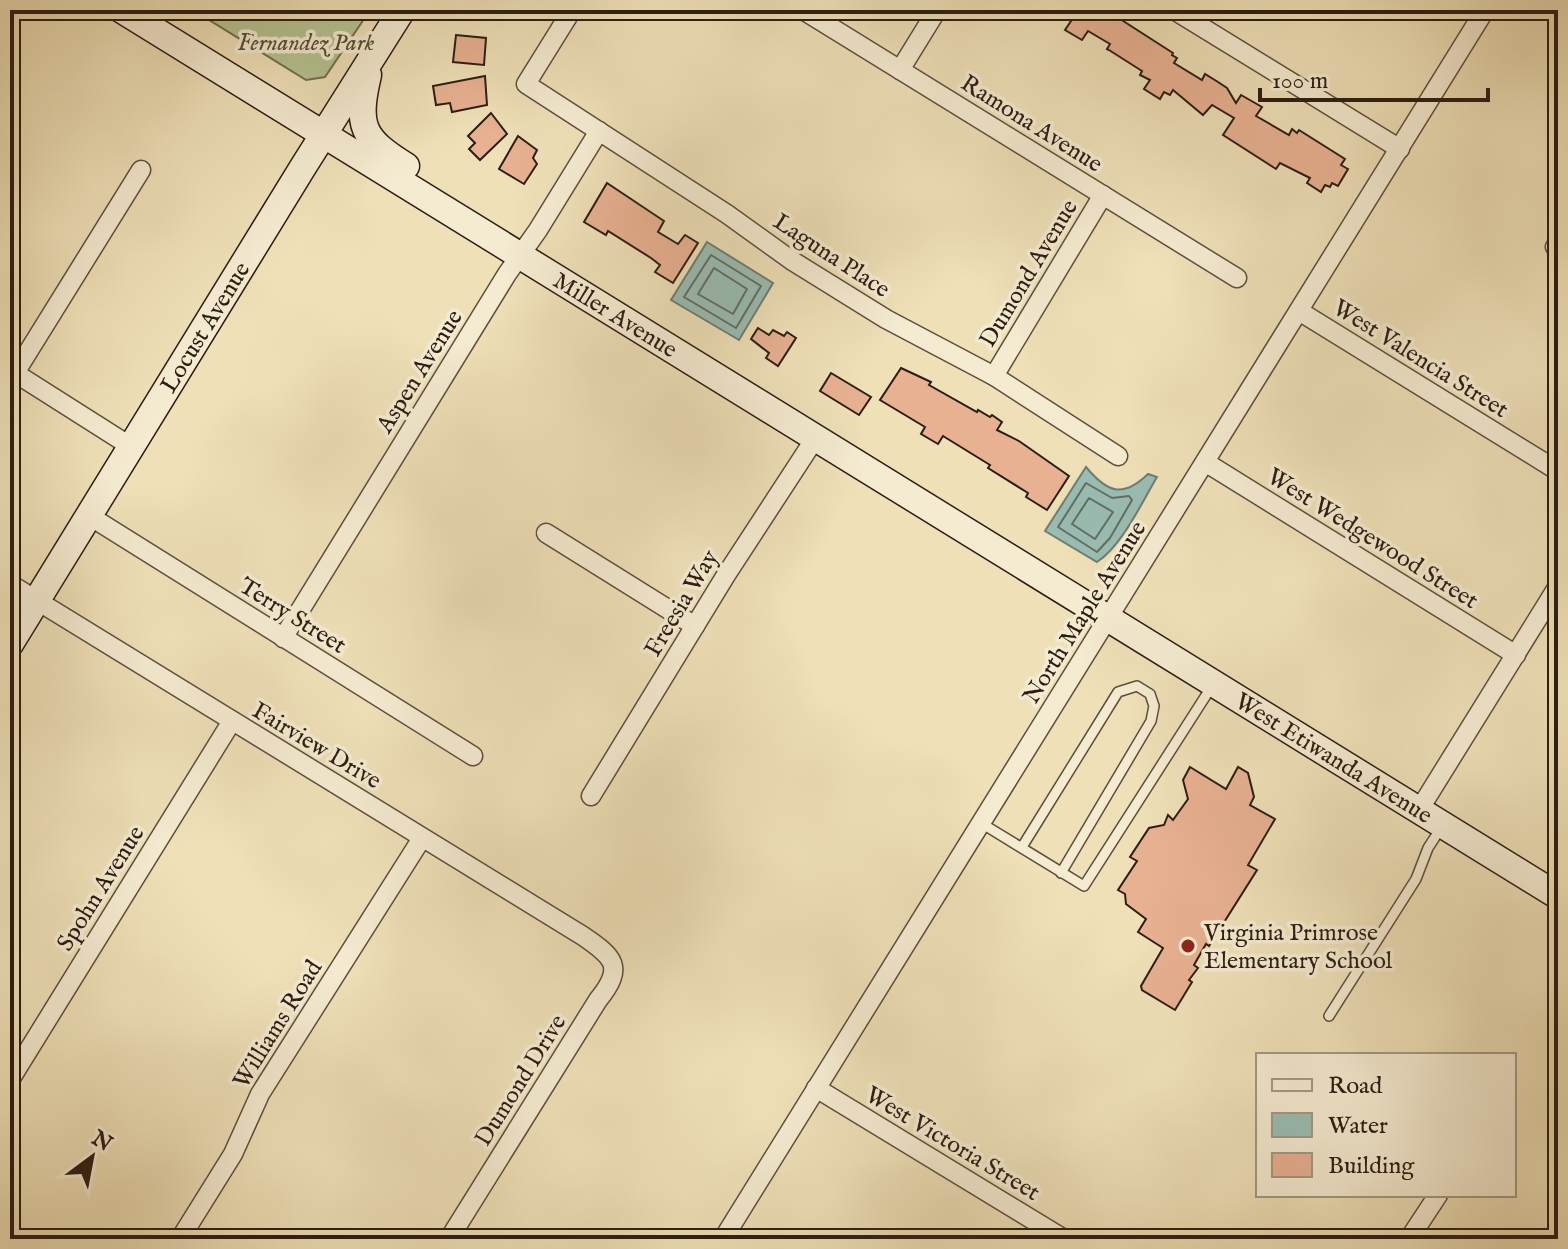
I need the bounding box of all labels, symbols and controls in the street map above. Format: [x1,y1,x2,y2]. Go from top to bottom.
park label: Fernandez Park [238,28,375,59]
scale bar [1260,52,1488,102]
text: 100 m [1272,66,1328,97]
street label: Ramona Avenue [954,68,1108,180]
street label: Dumond Avenue [973,194,1086,353]
street label: Laguna Place [767,207,896,306]
street label: Locust Avenue [154,257,258,399]
street label: Miller Avenue [547,266,683,366]
street label: West Valencia Street [1327,293,1514,426]
street label: Aspen Avenue [369,304,471,440]
street label: West Wedgewood Street [1261,462,1484,617]
street label: North Maple Avenue [1017,516,1154,710]
street label: Freesia Way [638,544,726,663]
street label: Terry Street [233,571,352,661]
street label: West Etiwanda Avenue [1229,686,1438,832]
street label: Fairview Drive [246,696,387,797]
street label: Spohn Avenue [50,820,152,957]
place label: Virginia Primrose Elementary School [1203,918,1393,977]
marker: Virginia Primrose Elementary School [1179,937,1197,955]
street label: Williams Road [227,955,330,1095]
street label: Dumond Drive [468,1009,574,1152]
legend [1256,1053,1516,1197]
text: Road [1328,1071,1382,1102]
street label: West Victoria Street [859,1080,1045,1209]
text: Water [1328,1111,1388,1142]
north arrow [52,1117,132,1197]
text: N [85,1124,117,1159]
text: Building [1328,1151,1415,1182]

